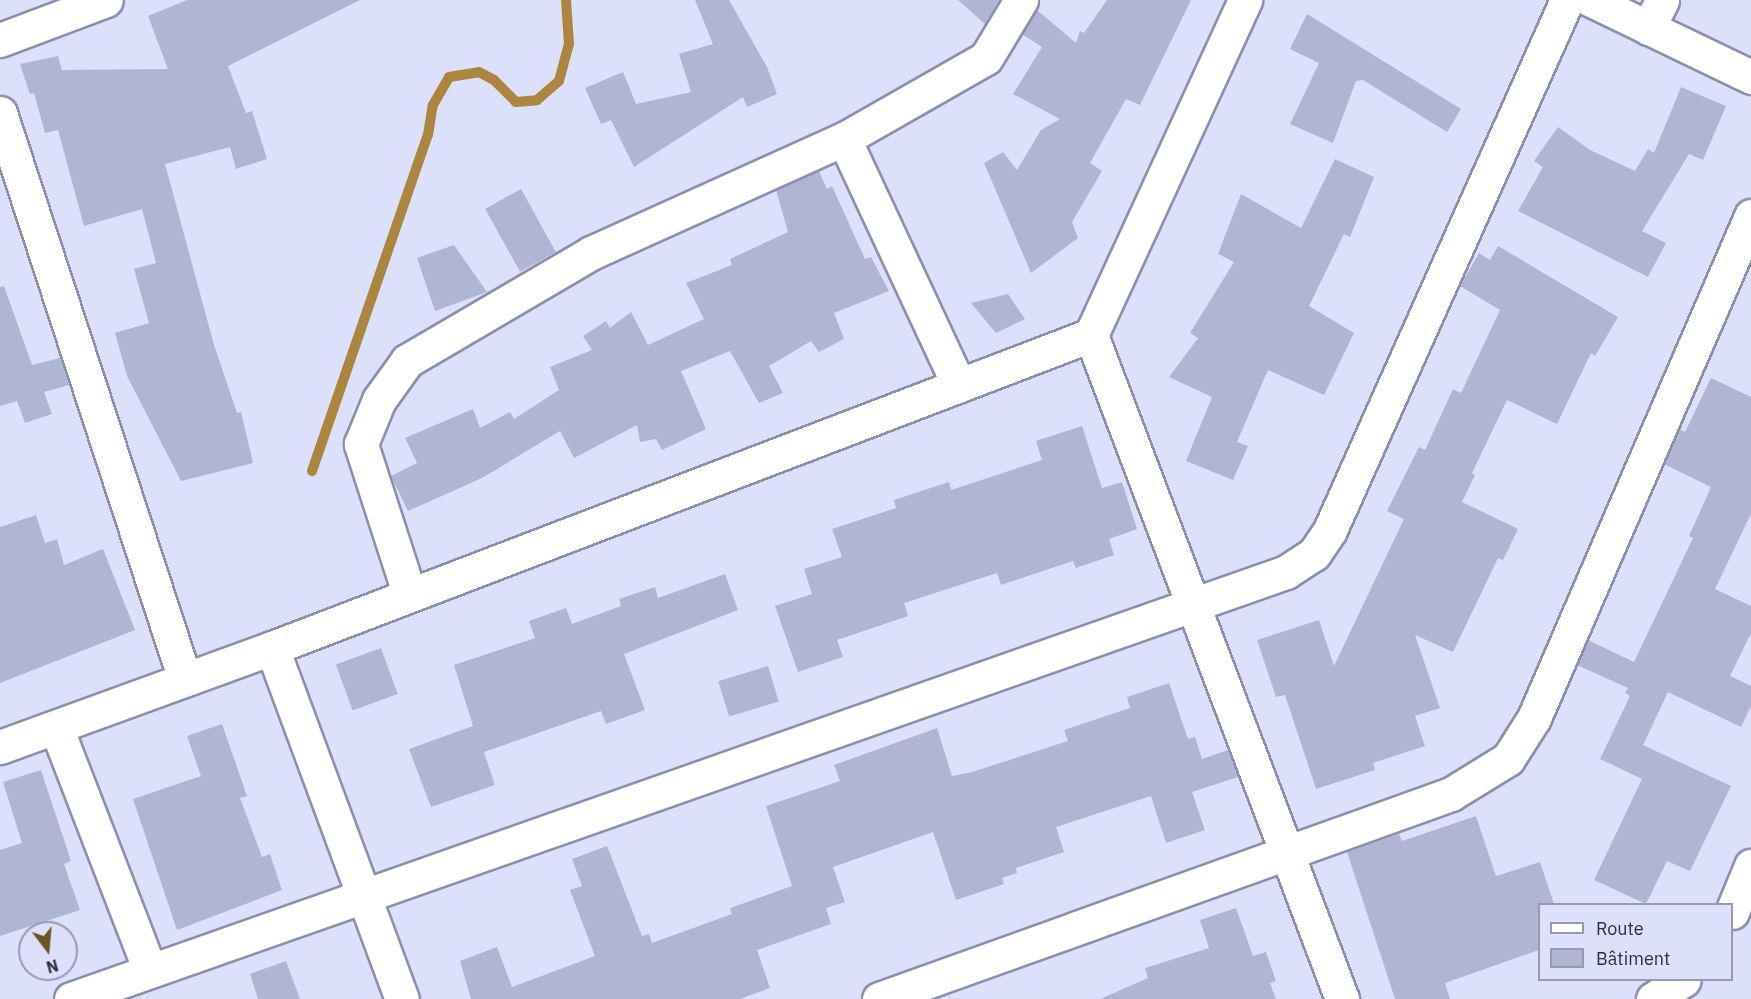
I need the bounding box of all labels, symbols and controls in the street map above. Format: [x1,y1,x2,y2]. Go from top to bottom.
legend [1538,903,1733,981]
text: Route [1596,917,1644,940]
north arrow [18,921,78,981]
text: Bâtiment [1596,947,1670,970]
text: N [44,955,61,978]

